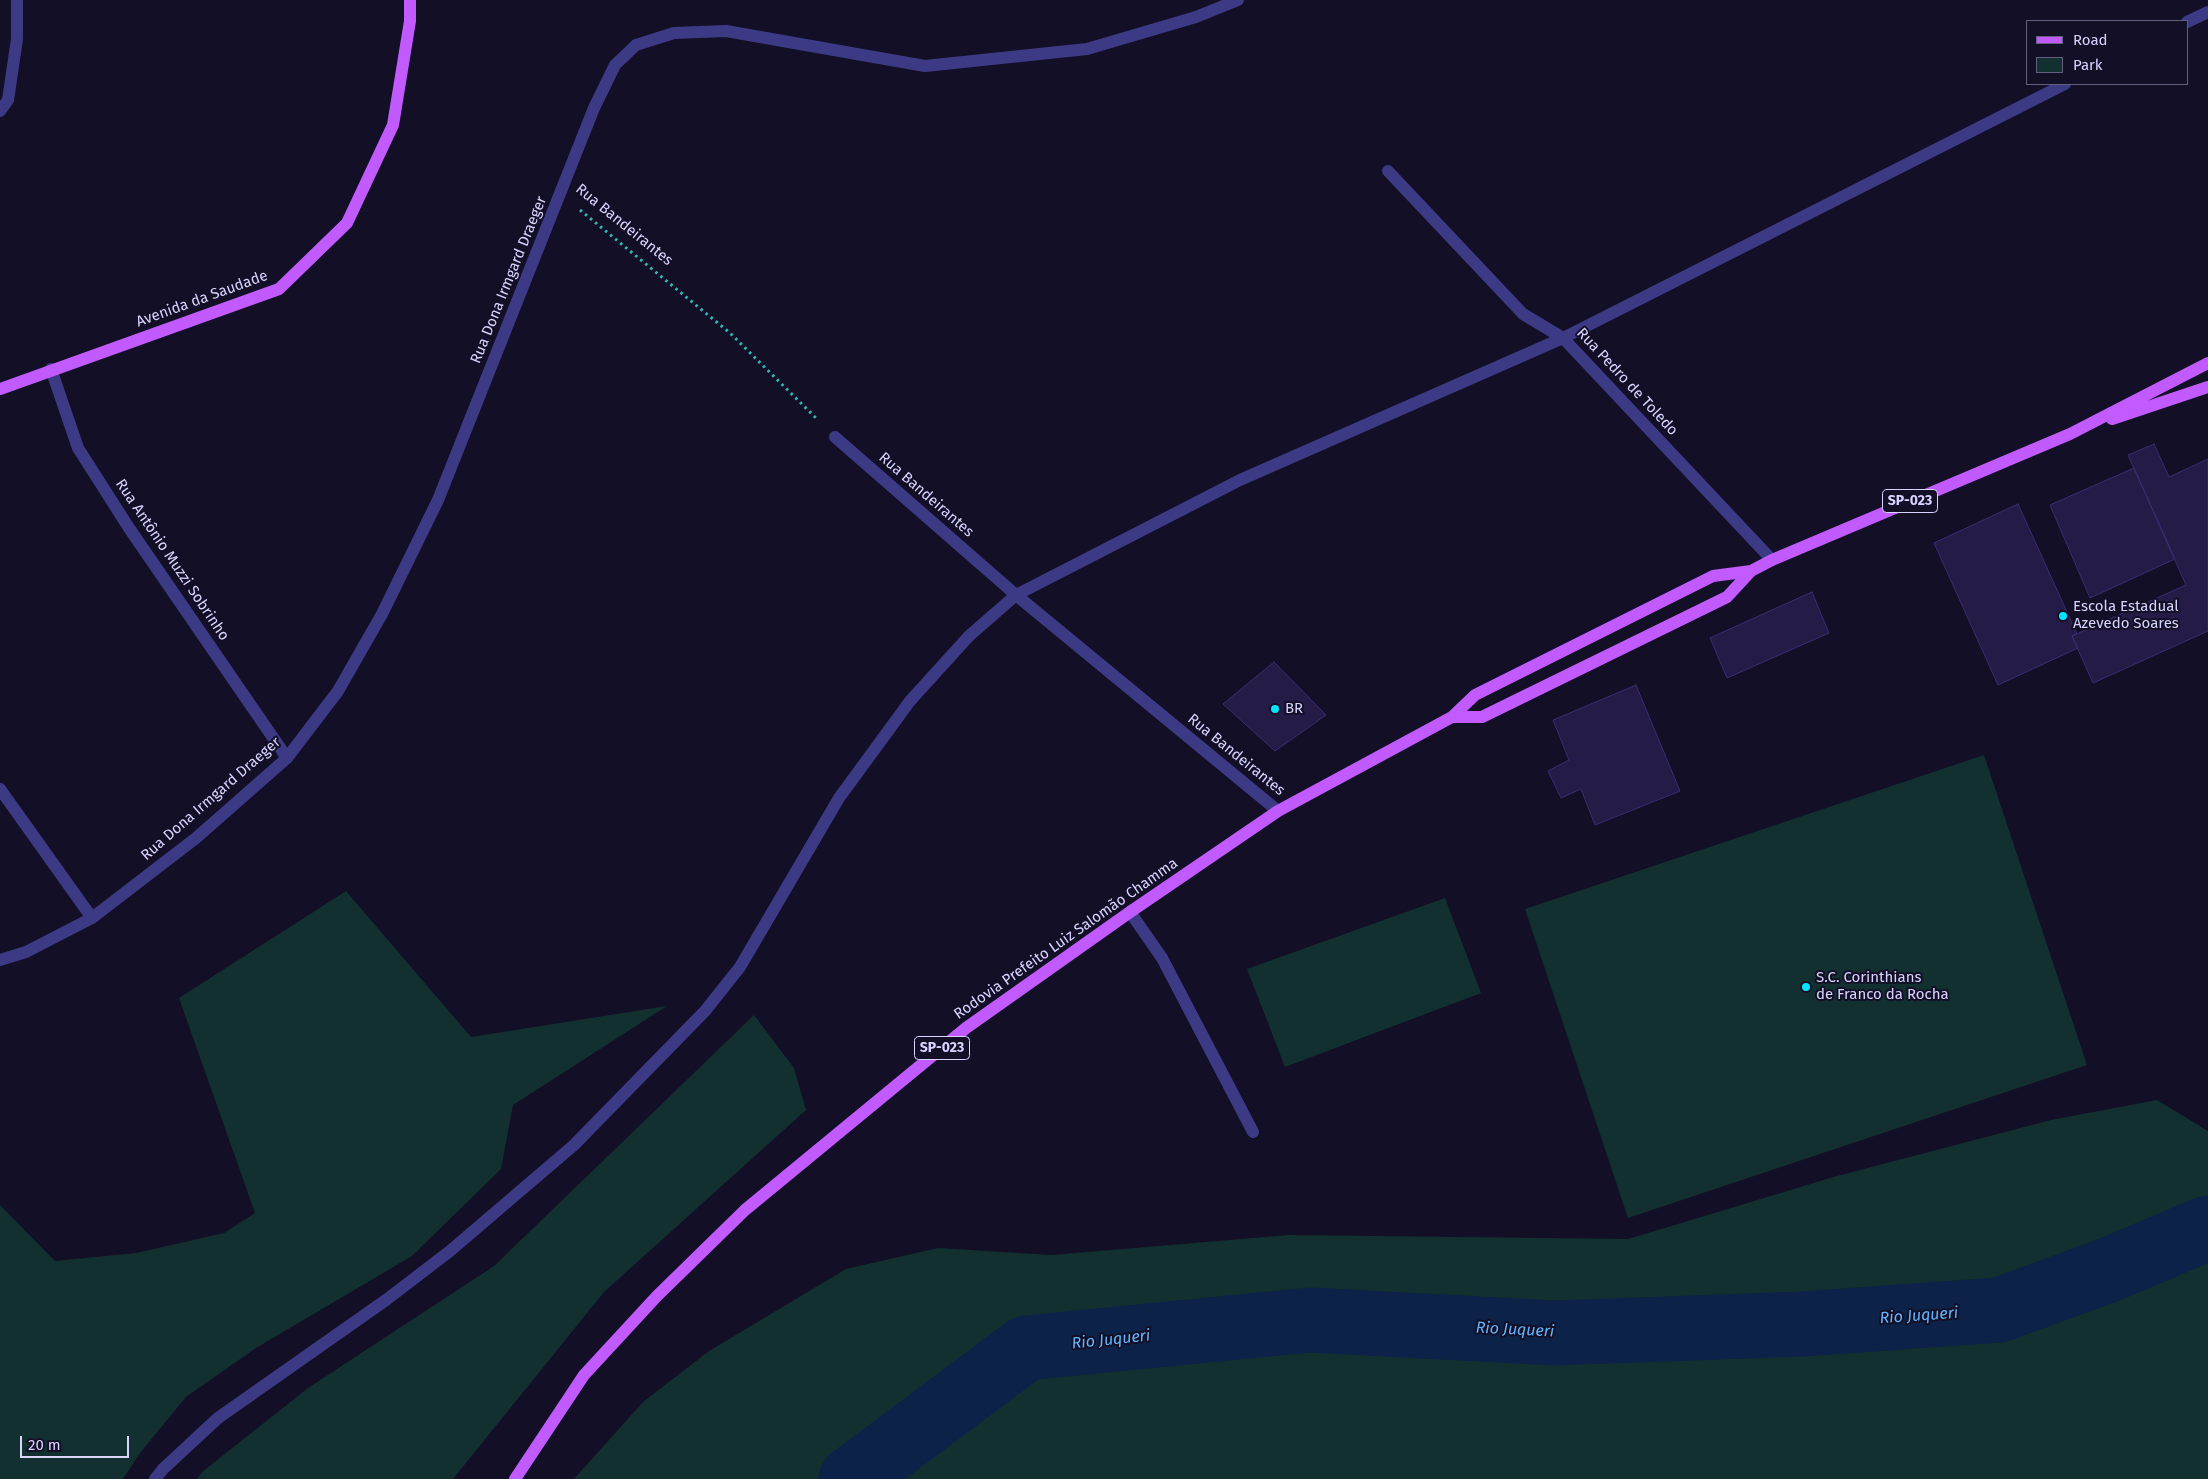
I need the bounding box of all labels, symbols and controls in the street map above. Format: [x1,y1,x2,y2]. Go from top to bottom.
legend [2026,20,2188,85]
text: Road [2073,31,2108,49]
text: Park [2073,56,2103,74]
street label: Rua Bandeirantes [572,180,676,270]
street label: Rua Dona Irmgard Draeger [467,194,551,366]
street label: Avenida da Saudade [134,267,270,331]
street label: Rua Pedro de Toledo [1573,324,1681,440]
street label: Rua Bandeirantes [875,449,977,541]
street label: Rua Antônio Muzzi Sobrinho [111,476,233,644]
road number: SP-023 [1882,490,1938,512]
place label: Escola Estadual Azevedo Soares [2073,598,2179,633]
marker: Escola Estadual Azevedo Soares [2057,610,2069,622]
place label: BR [1285,700,1303,718]
marker: BR [1269,703,1281,715]
street label: Rua Bandeirantes [1184,710,1288,800]
street label: Rua Dona Irmgard Draeger [138,733,284,865]
street label: Rodovia Prefeito Luiz Salomão Chamma [951,854,1181,1024]
place label: S.C. Corinthians de Franco da Rocha [1816,969,1949,1004]
marker: S.C. Corinthians de Franco da Rocha [1800,981,1812,993]
road number: SP-023 [914,1036,970,1060]
water label: Rio Juqueri [1879,1304,1959,1328]
water label: Rio Juqueri [1475,1318,1555,1342]
water label: Rio Juqueri [1071,1326,1151,1354]
scale bar [22,1426,131,1458]
text: 20 m [28,1436,61,1454]

